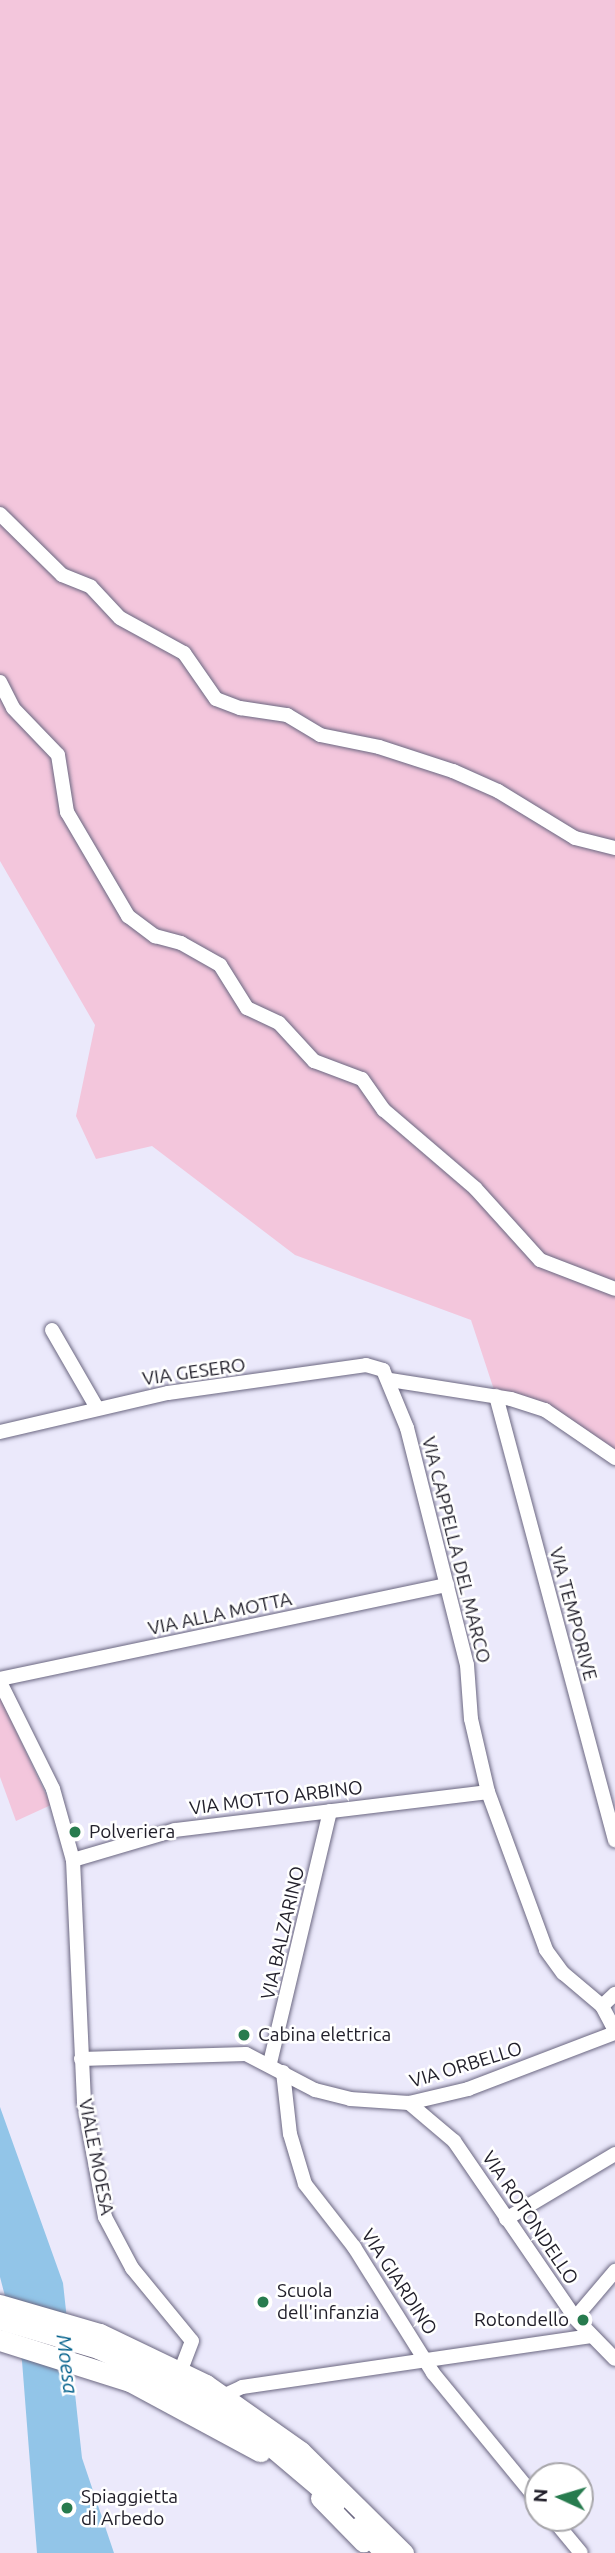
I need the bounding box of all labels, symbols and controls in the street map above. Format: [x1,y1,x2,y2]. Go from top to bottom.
street label: VIA GESERO [141,1353,247,1391]
street label: VIA CAPPELLA DEL MARCO [417,1434,495,1666]
street label: VIA TEMPORIVE [544,1545,602,1683]
street label: VIA ALLA MOTTA [146,1588,294,1640]
street label: VIA MOTTO ARBINO [188,1776,364,1820]
place label: Polveriera [89,1821,175,1843]
marker: Polveriera [67,1824,83,1840]
street label: VIA BALZARINO [257,1864,309,2002]
place label: Cabina elettrica [258,2024,391,2046]
marker: Cabina elettrica [236,2027,252,2043]
street label: VIA ORBELLO [407,2037,525,2093]
street label: VIALE MOESA [74,2097,118,2217]
street label: VIA ROTONDELLO [477,2147,583,2289]
street label: VIA GIARDINO [356,2225,442,2339]
place label: Scuola dell'infanzia [277,2280,380,2324]
marker: Scuola dell'infanzia [255,2294,271,2310]
place label: Rotondello [474,2309,569,2331]
marker: Rotondello [575,2312,591,2328]
water label: Moesa [52,2333,84,2395]
north arrow [524,2462,594,2532]
place label: Spiaggietta di Arbedo [81,2486,178,2530]
text: N [529,2488,552,2504]
marker: Spiaggietta di Arbedo [59,2500,75,2516]

